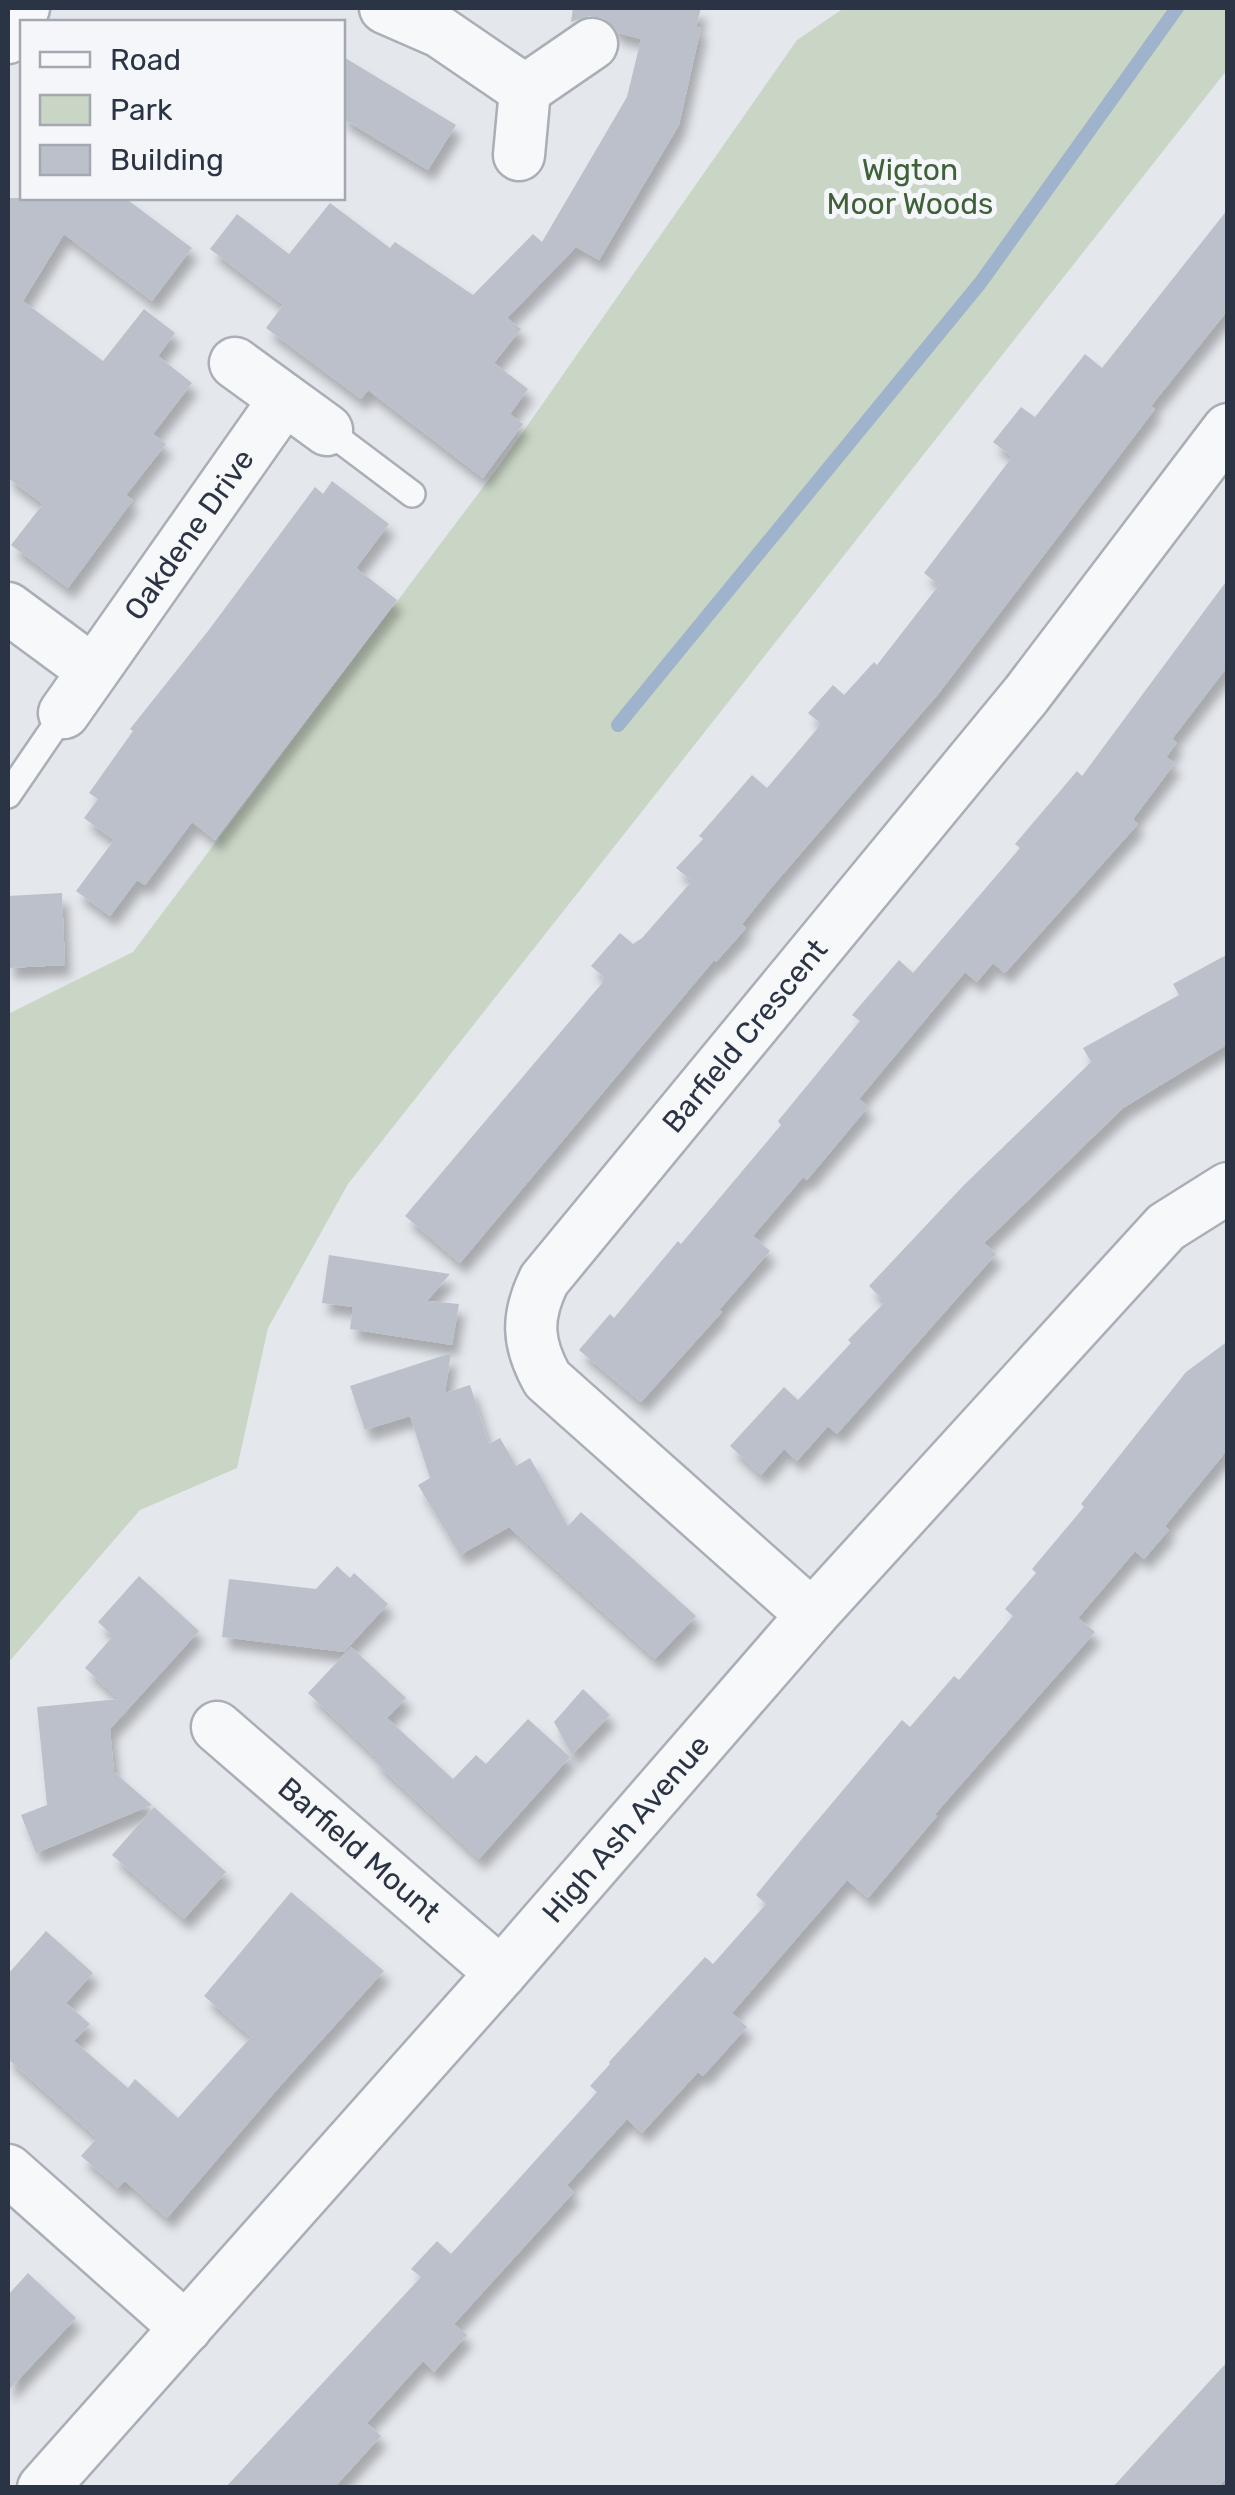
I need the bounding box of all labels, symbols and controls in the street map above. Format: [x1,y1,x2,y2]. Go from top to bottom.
legend [20,20,345,200]
text: Road [110,42,181,78]
text: Park [110,92,173,128]
text: Building [110,142,224,178]
park label: Wigton Moor Woods [827,152,993,222]
street label: Oakdene Drive [117,442,262,627]
street label: Barfield Crescent [655,932,835,1140]
street label: High Ash Avenue [535,1728,717,1930]
street label: Barfield Mount [271,1770,448,1930]

